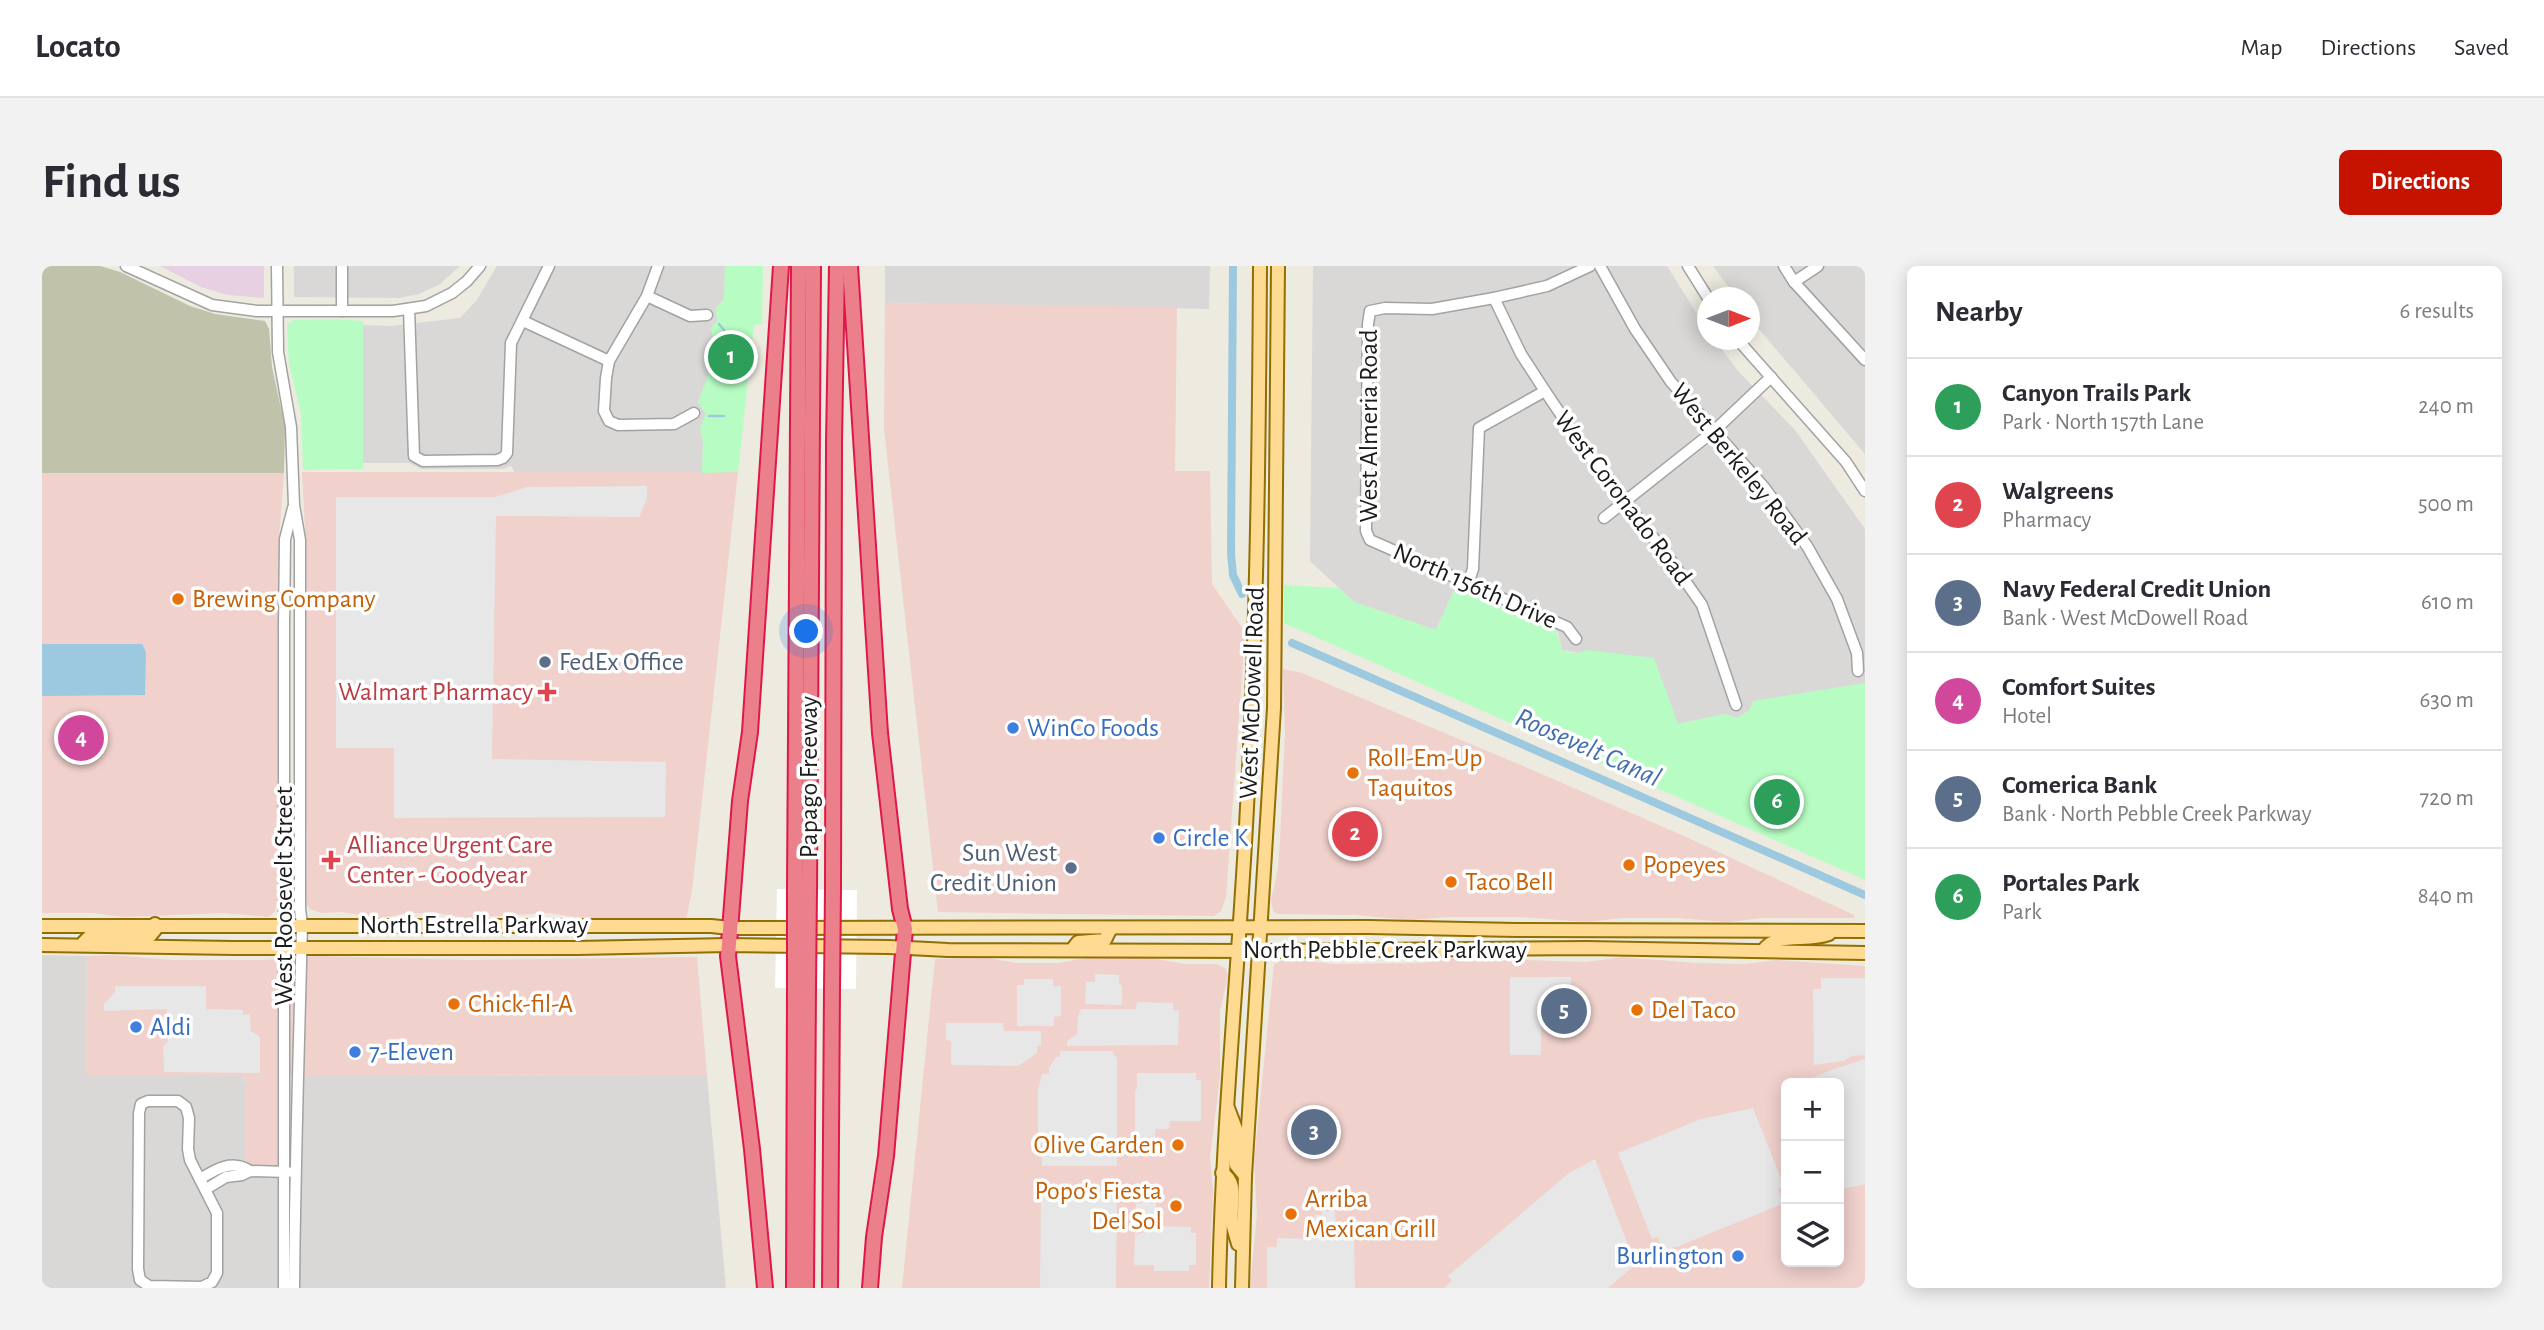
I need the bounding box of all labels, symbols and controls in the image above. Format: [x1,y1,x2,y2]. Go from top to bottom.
text: Locato [35,31,121,64]
text: Map [2240,36,2282,60]
text: Directions [2320,36,2416,60]
text: Saved [2454,36,2509,60]
button: Directions [2339,150,2502,215]
text: Find us [42,158,181,207]
north arrow [1697,287,1760,350]
text: Nearby [1935,297,2023,327]
text: 6 results [2400,300,2474,323]
street label: West Almeria Road [1356,329,1382,523]
pin: 1 [708,331,754,383]
street label: West Berkeley Road [1666,378,1812,550]
text: Canyon Trails Park [2002,380,2191,406]
text: 1 [1954,395,1962,418]
text: 240 m [2418,395,2474,418]
street label: West Coronado Road [1549,406,1697,590]
text: Park · North 157th Lane [2002,411,2204,434]
text: Walgreens [2002,478,2114,504]
text: 2 [1953,493,1963,516]
text: 500 m [2418,493,2474,516]
text: Pharmacy [2002,509,2091,532]
street label: North 156th Drive [1389,538,1561,634]
text: Navy Federal Credit Union [2002,576,2271,602]
place label: Brewing Company [192,586,376,612]
street label: West McDowell Road [1235,586,1269,800]
marker: Brewing Company [170,591,186,607]
text: 3 [1953,591,1963,614]
text: 610 m [2421,591,2474,614]
text: Bank · West McDowell Road [2002,607,2248,630]
your location [789,614,823,648]
place label: FedEx Office [559,649,684,675]
marker: FedEx Office [537,654,553,670]
text: Comfort Suites [2002,674,2155,700]
place label: Walmart Pharmacy [338,679,533,705]
marker: Walmart Pharmacy [539,684,555,700]
text: 4 [1952,689,1964,712]
text: 630 m [2419,689,2474,712]
street label: Papago Freeway [796,696,822,858]
water label: Roosevelt Canal [1511,703,1665,793]
text: Hotel [2002,705,2052,728]
pin: 4 [58,712,104,764]
place label: WinCo Foods [1027,715,1159,741]
marker: WinCo Foods [1005,720,1021,736]
place label: Roll-Em-Up Taquitos [1367,745,1483,801]
marker: Roll-Em-Up Taquitos [1345,765,1361,781]
text: Comerica Bank [2002,772,2157,798]
pin: 6 [1754,776,1800,828]
street label: West Roosevelt Street [271,786,297,1006]
text: 5 [1953,787,1963,810]
text: 720 m [2420,787,2474,810]
text: Bank · North Pebble Creek Parkway [2002,803,2312,826]
pin: 2 [1332,808,1378,860]
place label: Circle K [1173,825,1249,851]
marker: Circle K [1151,830,1167,846]
place label: Alliance Urgent Care Center - Goodyear [347,832,553,888]
place label: Sun West Credit Union [930,840,1057,896]
marker: Alliance Urgent Care Center - Goodyear [321,850,341,870]
place label: Popeyes [1643,852,1726,878]
marker: Popeyes [1621,857,1637,873]
marker: Sun West Credit Union [1063,860,1079,876]
place label: Taco Bell [1465,869,1554,895]
text: Portales Park [2002,870,2140,896]
marker: Taco Bell [1443,874,1459,890]
text: 6 [1952,885,1964,908]
text: 840 m [2418,885,2474,908]
text: Park [2002,901,2042,924]
street label: North Estrella Parkway [360,912,588,938]
street label: North Pebble Creek Parkway [1243,937,1527,963]
pin: 5 [1541,985,1587,1037]
place label: Chick-fil-A [468,991,573,1017]
marker: Chick-fil-A [446,996,462,1012]
place label: Del Taco [1651,997,1736,1023]
marker: Del Taco [1629,1002,1645,1018]
place label: Aldi [150,1014,191,1040]
marker: Aldi [128,1019,144,1035]
place label: 7-Eleven [369,1039,454,1065]
marker: 7-Eleven [347,1044,363,1060]
map controls [1781,1078,1844,1267]
button: + [1781,1078,1844,1141]
pin: 3 [1291,1106,1337,1158]
place label: Olive Garden [1034,1132,1164,1158]
marker: Olive Garden [1170,1137,1186,1153]
button: − [1781,1141,1844,1204]
place label: Popo's Fiesta Del Sol [1035,1178,1162,1234]
place label: Arriba Mexican Grill [1305,1186,1436,1242]
marker: Popo's Fiesta Del Sol [1168,1198,1184,1214]
button: layers [1781,1204,1844,1267]
marker: Arriba Mexican Grill [1283,1206,1299,1222]
place label: Burlington [1616,1243,1724,1269]
marker: Burlington [1730,1248,1746,1264]

